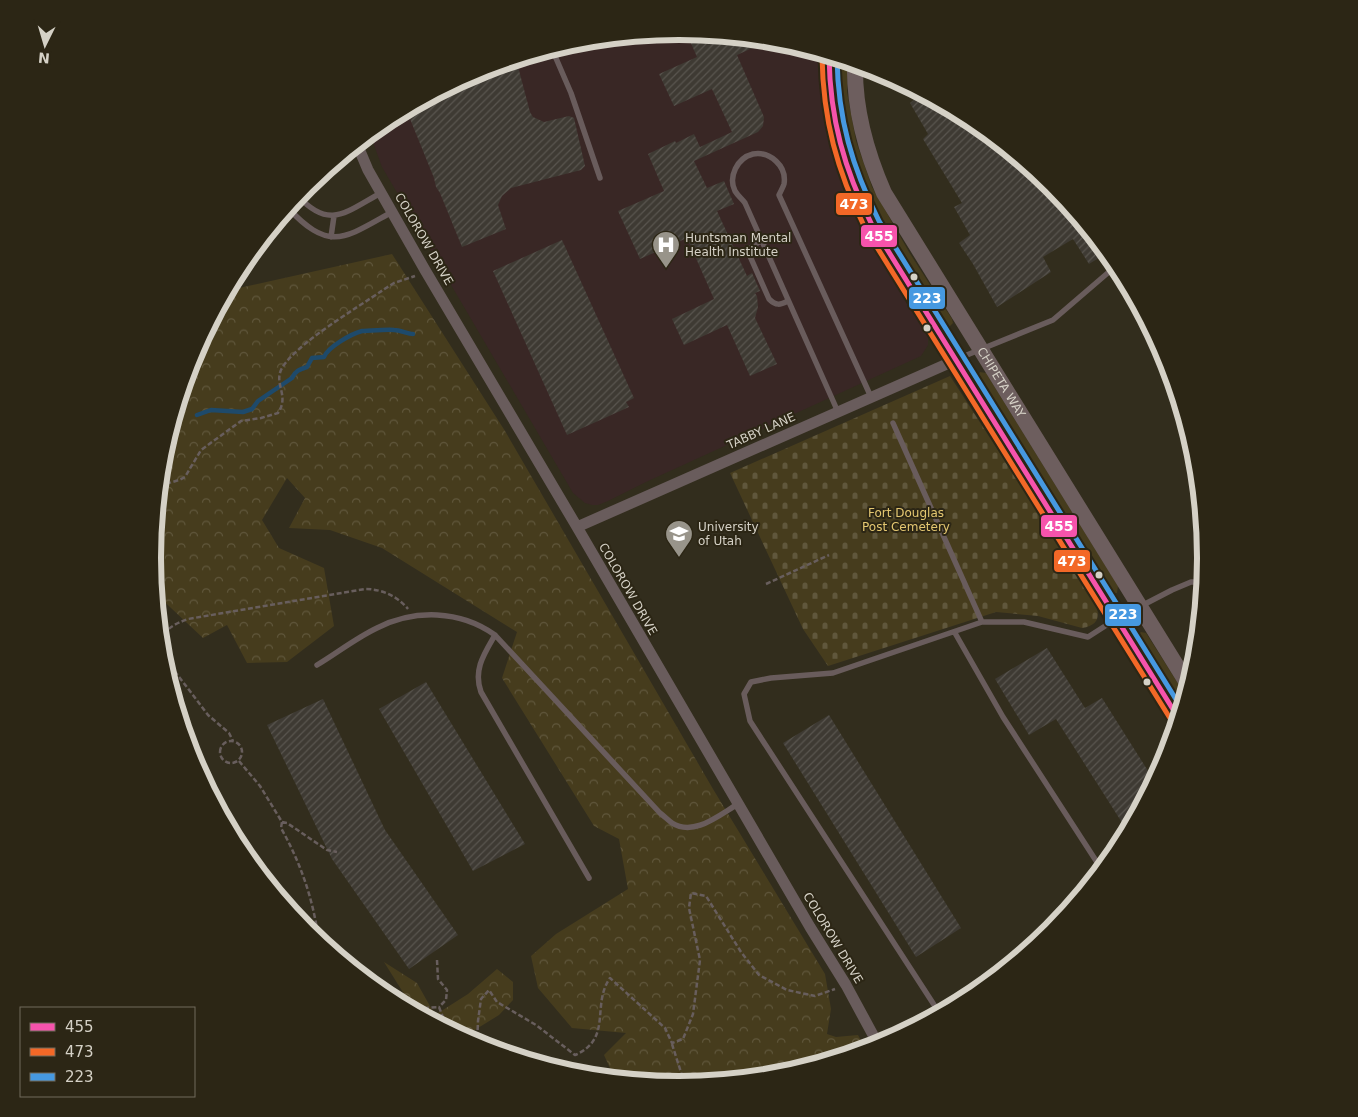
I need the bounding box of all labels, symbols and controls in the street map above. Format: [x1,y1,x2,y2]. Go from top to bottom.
north arrow [20,20,70,70]
text: N [37,49,50,66]
street label: COLOROW DRIVE [392,191,456,287]
line badge: 473 [835,192,873,216]
text: 473 [839,196,869,212]
line badge: 455 [860,224,898,248]
text: 455 [864,228,894,244]
hospital icon: Huntsman Mental Health Institute [651,230,681,269]
place label: Huntsman Mental Health Institute [685,231,791,259]
unlabelled marker [909,272,919,282]
line badge: 223 [908,286,946,310]
text: 223 [912,290,942,306]
unlabelled marker [922,323,932,333]
street label: CHIPETA WAY [974,345,1029,421]
street label: TABBY LANE [724,410,797,453]
park label: Fort Douglas Post Cemetery [862,506,950,534]
line badge: 455 [1040,514,1078,538]
text: 455 [1044,518,1074,534]
school or university icon: University of Utah [664,519,694,558]
place label: University of Utah [698,520,759,548]
street label: COLOROW DRIVE [596,541,660,637]
line badge: 473 [1053,549,1091,573]
text: 473 [1057,553,1087,569]
unlabelled marker [1094,570,1104,580]
line badge: 223 [1104,603,1142,627]
text: 223 [1108,606,1138,622]
unlabelled marker [1142,677,1152,687]
street label: COLOROW DRIVE [800,890,866,986]
legend [20,1007,195,1097]
text: 455 [65,1018,94,1036]
text: 473 [65,1043,94,1061]
text: 223 [65,1068,94,1086]

